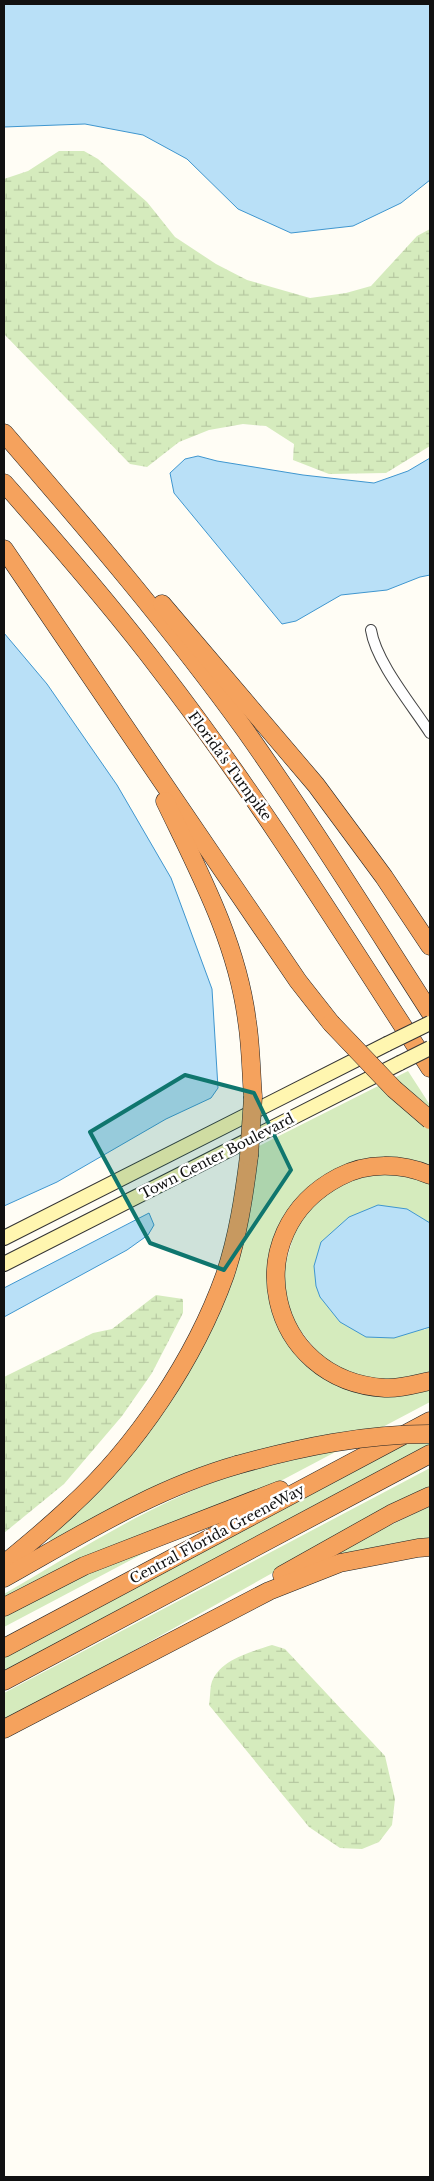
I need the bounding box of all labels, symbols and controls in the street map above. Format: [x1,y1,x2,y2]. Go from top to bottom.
street label: Florida's Turnpike [184,708,276,824]
street label: Town Center Boulevard [137,1109,298,1203]
street label: Central Florida GreeneWay [126,1480,308,1588]

